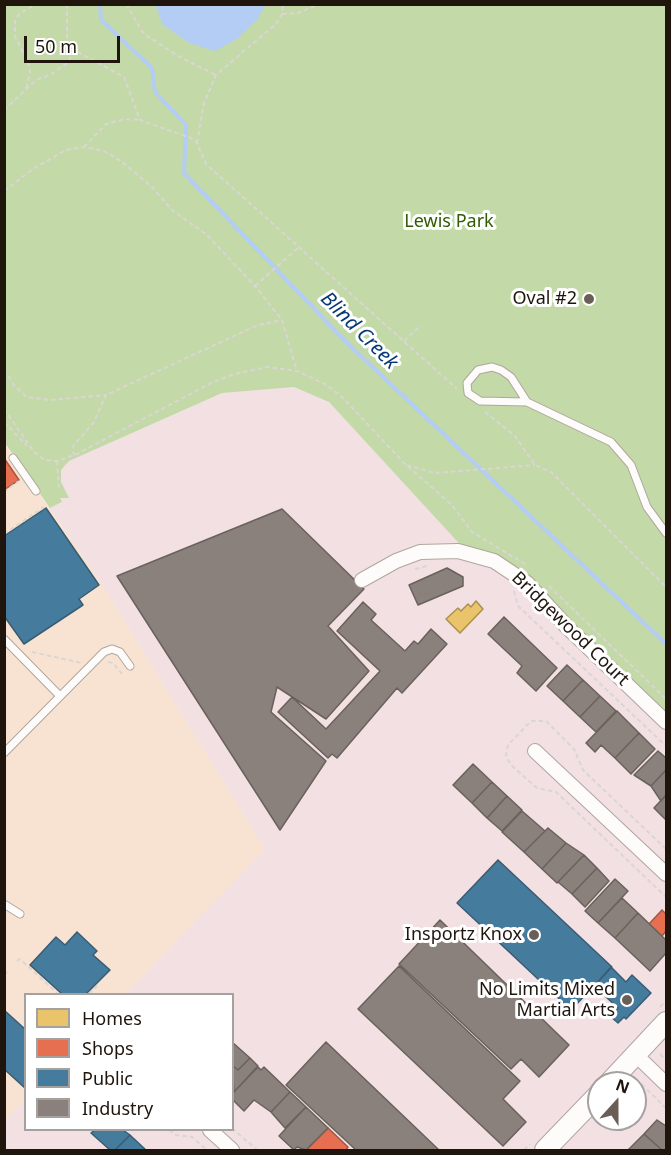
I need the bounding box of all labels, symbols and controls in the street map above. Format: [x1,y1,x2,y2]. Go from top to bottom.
scale bar [27,24,123,62]
text: 50 m [35,34,77,58]
park label: Lewis Park [404,211,494,233]
water label: Blind Creek [315,287,403,375]
place label: Oval #2 [512,288,577,310]
marker: Oval #2 [582,292,596,306]
street label: Bridgewood Court [507,567,633,691]
place label: Insportz Knox [405,924,522,946]
marker: Insportz Knox [527,928,541,942]
place label: No Limits Mixed Martial Arts [479,979,615,1022]
legend [24,993,234,1131]
marker: No Limits Mixed Martial Arts [620,993,634,1007]
text: Homes [82,1006,142,1030]
text: Shops [82,1036,134,1060]
text: Public [82,1066,133,1090]
north arrow [587,1071,647,1131]
text: N [613,1073,633,1099]
text: Industry [82,1096,153,1120]

